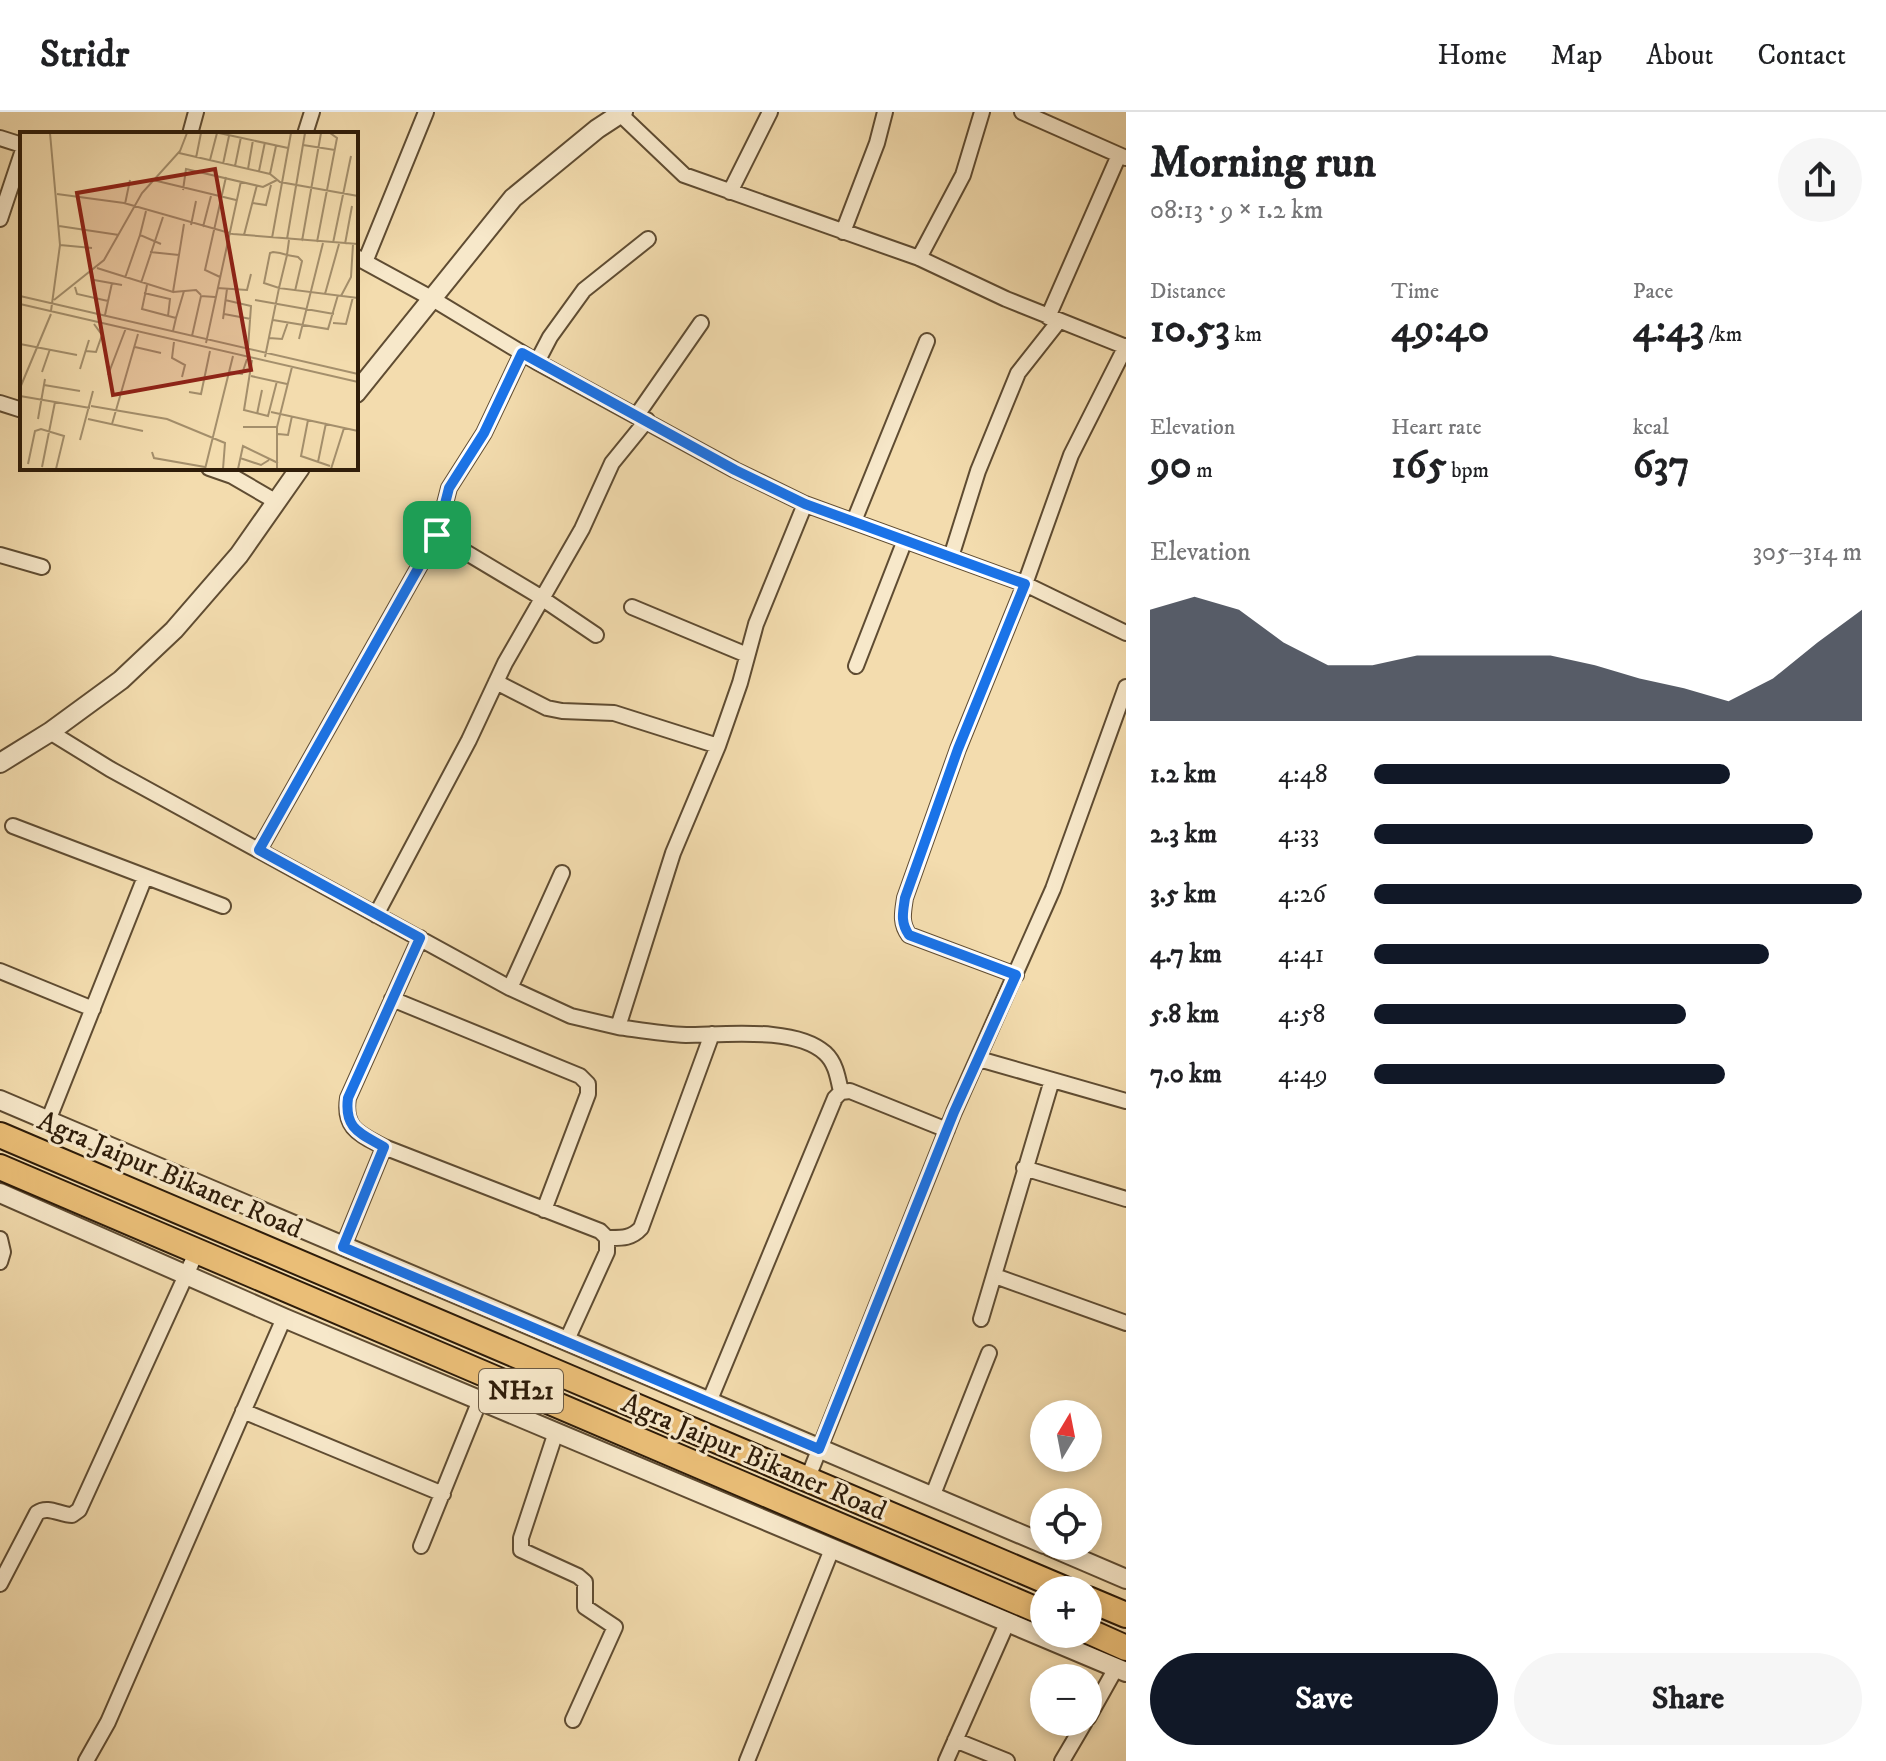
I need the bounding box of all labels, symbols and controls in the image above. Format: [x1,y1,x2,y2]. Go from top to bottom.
text: Stridr [40,31,129,79]
text: Home [1438,38,1507,73]
text: Map [1551,38,1602,73]
text: About [1646,38,1713,73]
text: Contact [1757,38,1846,73]
inset map [20,132,358,470]
text: Morning run [1150,136,1376,191]
button: share [1778,138,1862,222]
text: 08:13 · 9 × 1.2 km [1150,194,1323,227]
text: Distance [1150,278,1226,305]
text: Time [1391,278,1439,305]
text: Pace [1633,278,1673,305]
text: 10.53 [1150,305,1230,355]
text: 49:40 [1391,305,1489,355]
text: 4:43 [1633,305,1704,355]
text: km [1230,321,1262,348]
text: /km [1704,321,1742,348]
text: Elevation [1150,414,1235,441]
text: Heart rate [1391,414,1482,441]
text: kcal [1633,414,1669,441]
text: 90 [1150,441,1191,491]
text: 165 [1391,441,1447,491]
text: 637 [1633,441,1689,491]
text: m [1191,457,1213,484]
text: bpm [1447,457,1489,484]
pin [403,501,471,569]
icon: arrive [415,513,459,557]
text: Elevation [1150,536,1251,569]
text: 305–314 m [1752,536,1862,569]
text: 1.2 km [1150,758,1216,791]
text: 4:48 [1278,758,1328,791]
text: 2.3 km [1150,818,1217,851]
text: 4:33 [1278,818,1319,851]
text: 3.5 km [1150,878,1216,911]
text: 4:26 [1278,878,1326,911]
text: 4.7 km [1150,938,1222,971]
text: 4:41 [1278,938,1324,971]
text: 5.8 km [1150,998,1219,1031]
text: 4:58 [1278,998,1326,1031]
text: 7.0 km [1150,1058,1222,1091]
text: 4:49 [1278,1058,1328,1091]
street label: Agra Jaipur Bikaner Road [32,1103,308,1247]
road number: NH21 [479,1369,563,1413]
street label: Agra Jaipur Bikaner Road [616,1385,892,1529]
north arrow [1030,1400,1102,1472]
map controls [1030,1400,1102,1736]
button: locate [1030,1488,1102,1560]
button: + [1030,1576,1102,1648]
button: Save [1150,1653,1498,1745]
button: Share [1514,1653,1862,1745]
button: − [1030,1664,1102,1736]

